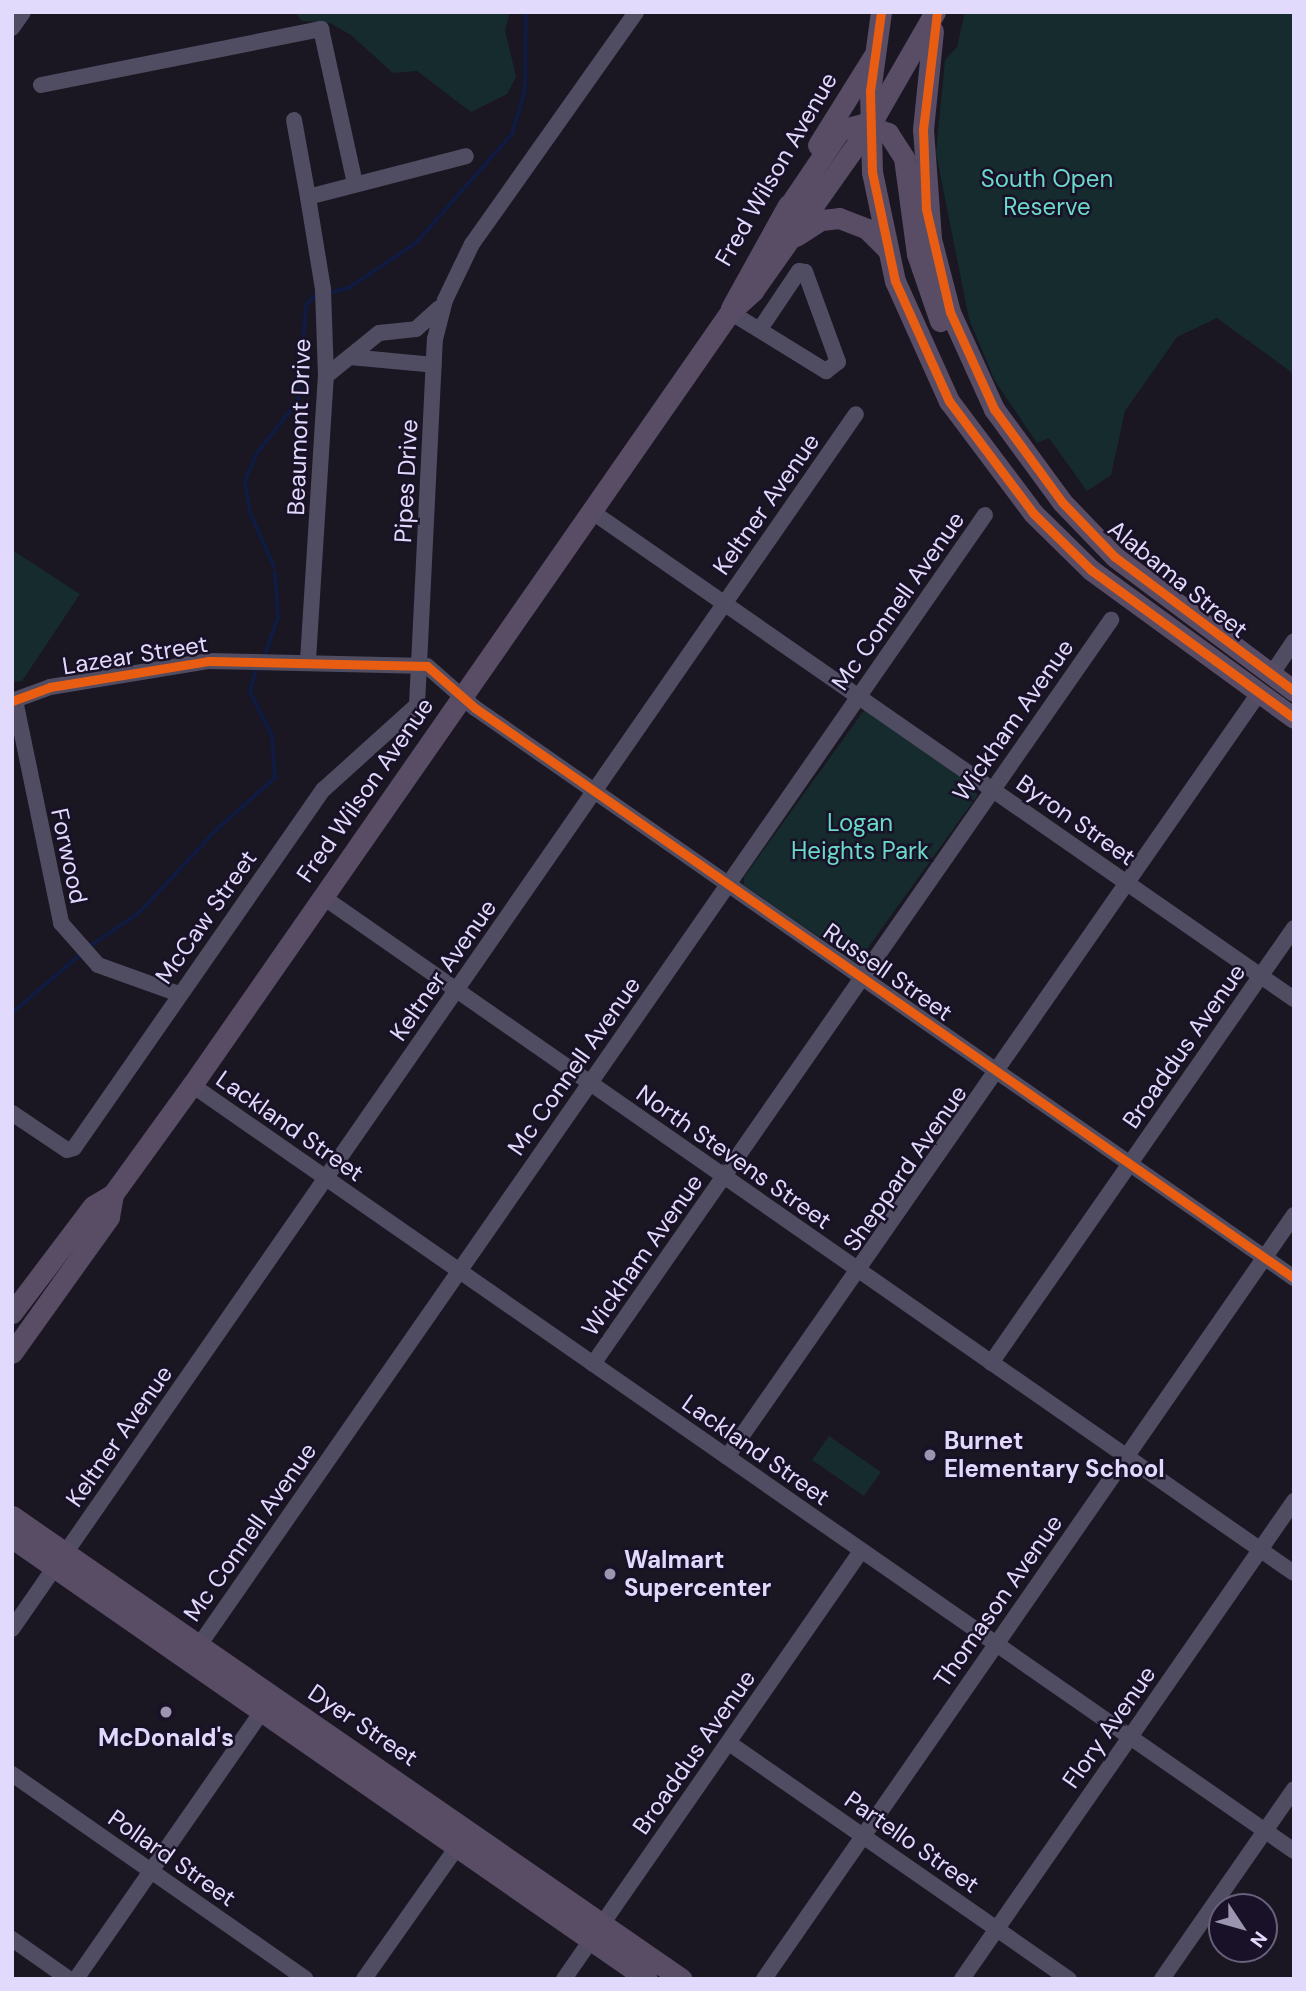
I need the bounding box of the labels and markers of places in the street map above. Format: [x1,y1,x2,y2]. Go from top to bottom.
place label: Burnet Elementary School [944,1427,1165,1483]
marker: Burnet Elementary School [922,1447,938,1463]
place label: Walmart Supercenter [624,1546,771,1602]
marker: Walmart Supercenter [602,1566,618,1582]
marker: McDonald's [158,1704,174,1720]
place label: McDonald's [98,1724,234,1752]

